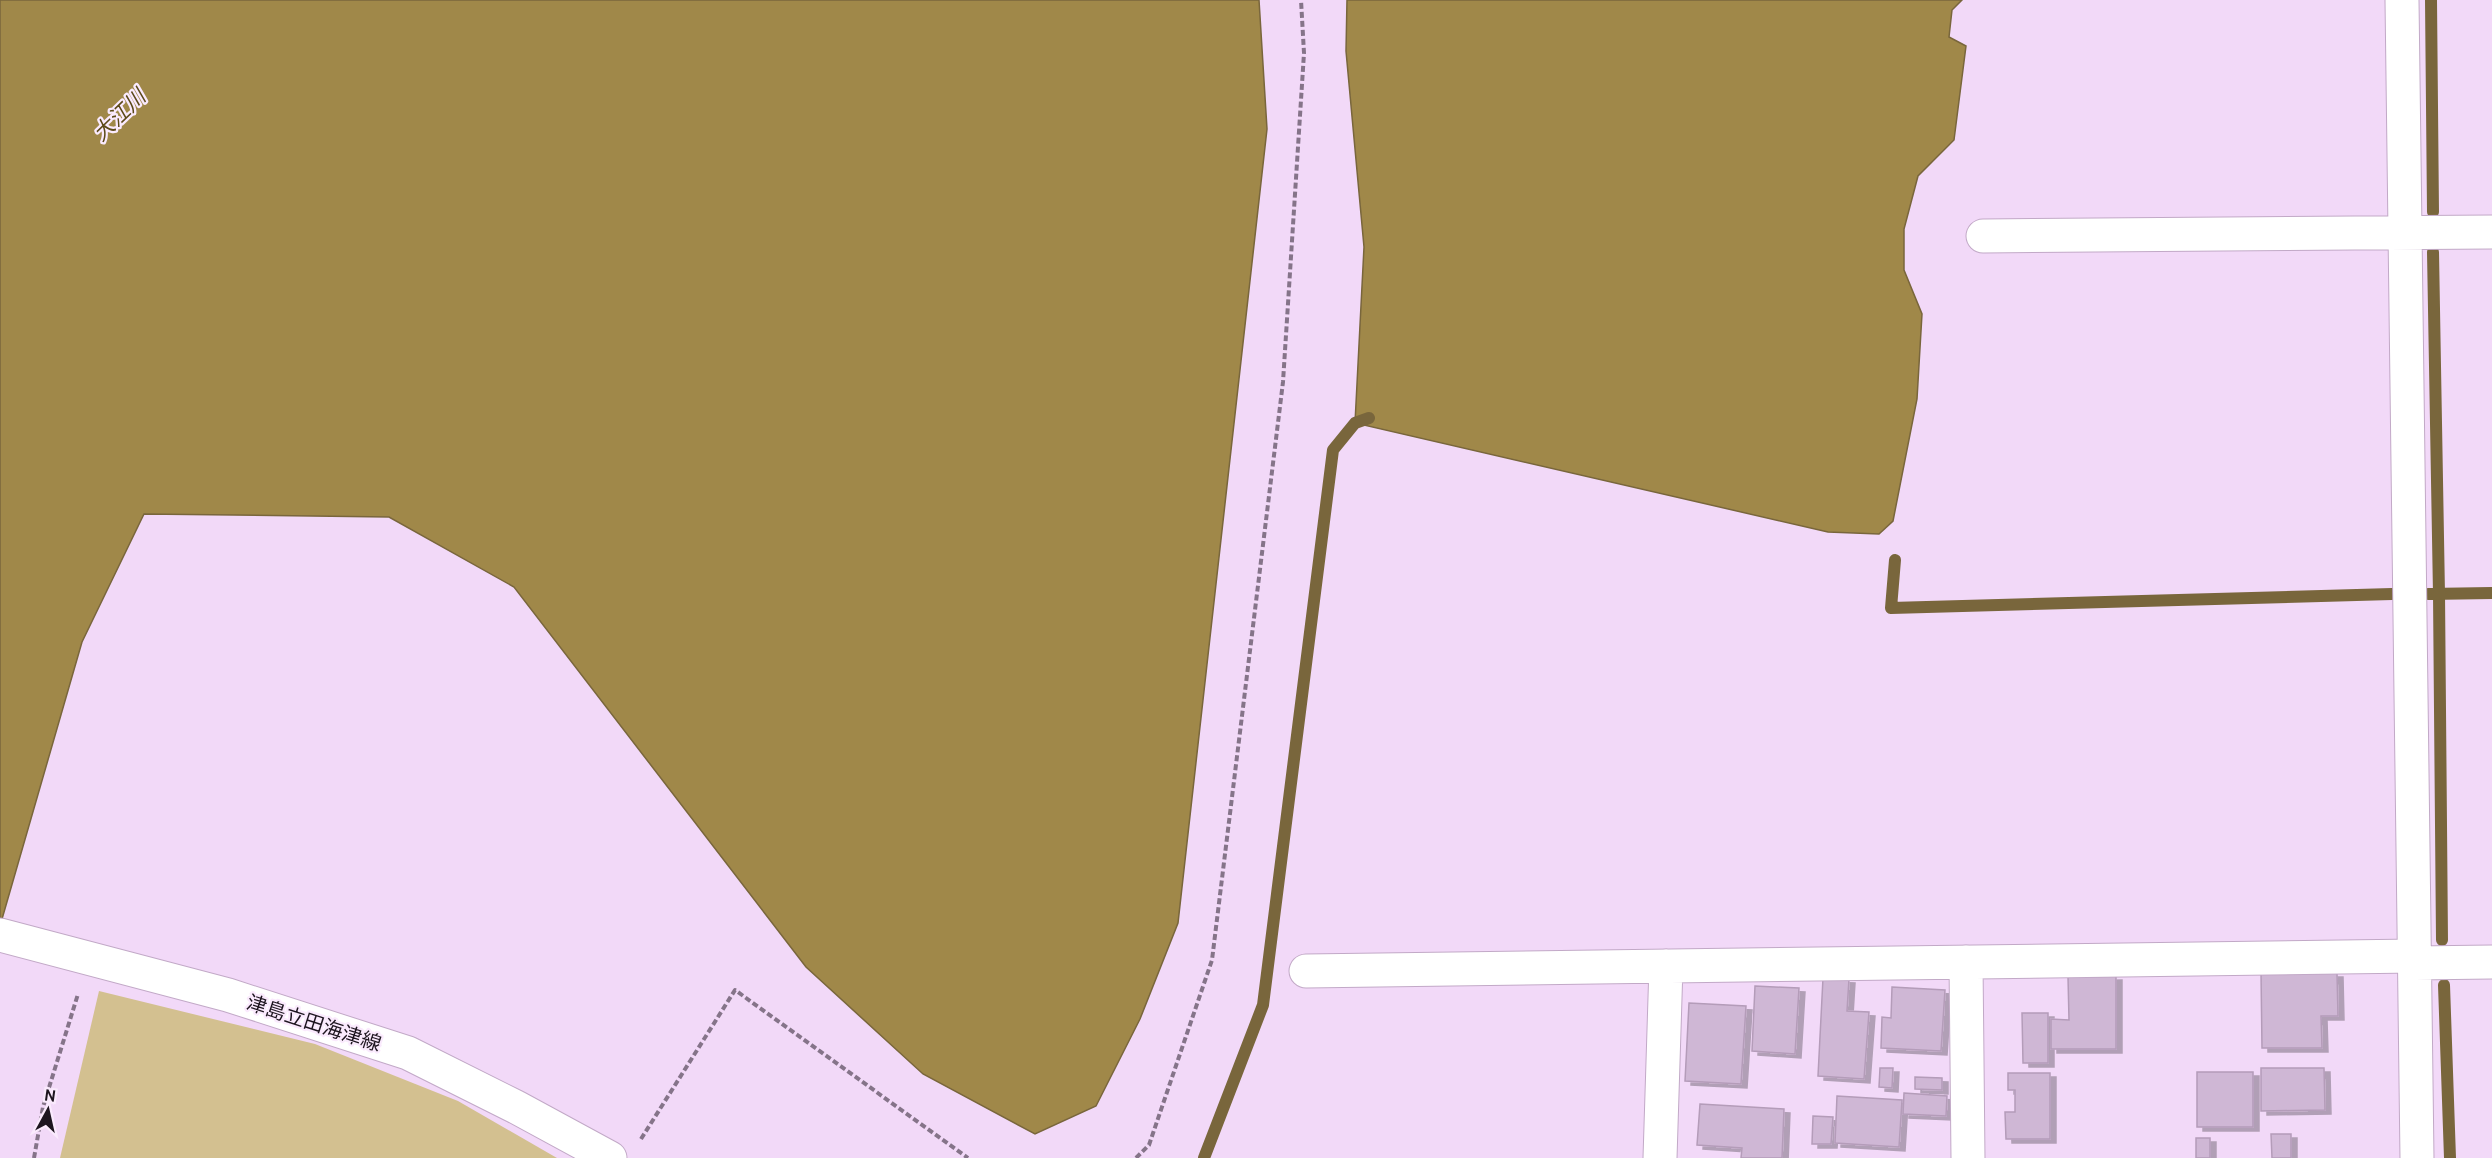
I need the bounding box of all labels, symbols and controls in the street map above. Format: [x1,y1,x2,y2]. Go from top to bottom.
water label: 大江川 [88,83,152,146]
street label: 津島立田海津線 [244,990,384,1056]
north arrow [18,1080,78,1140]
text: N [43,1085,57,1106]

